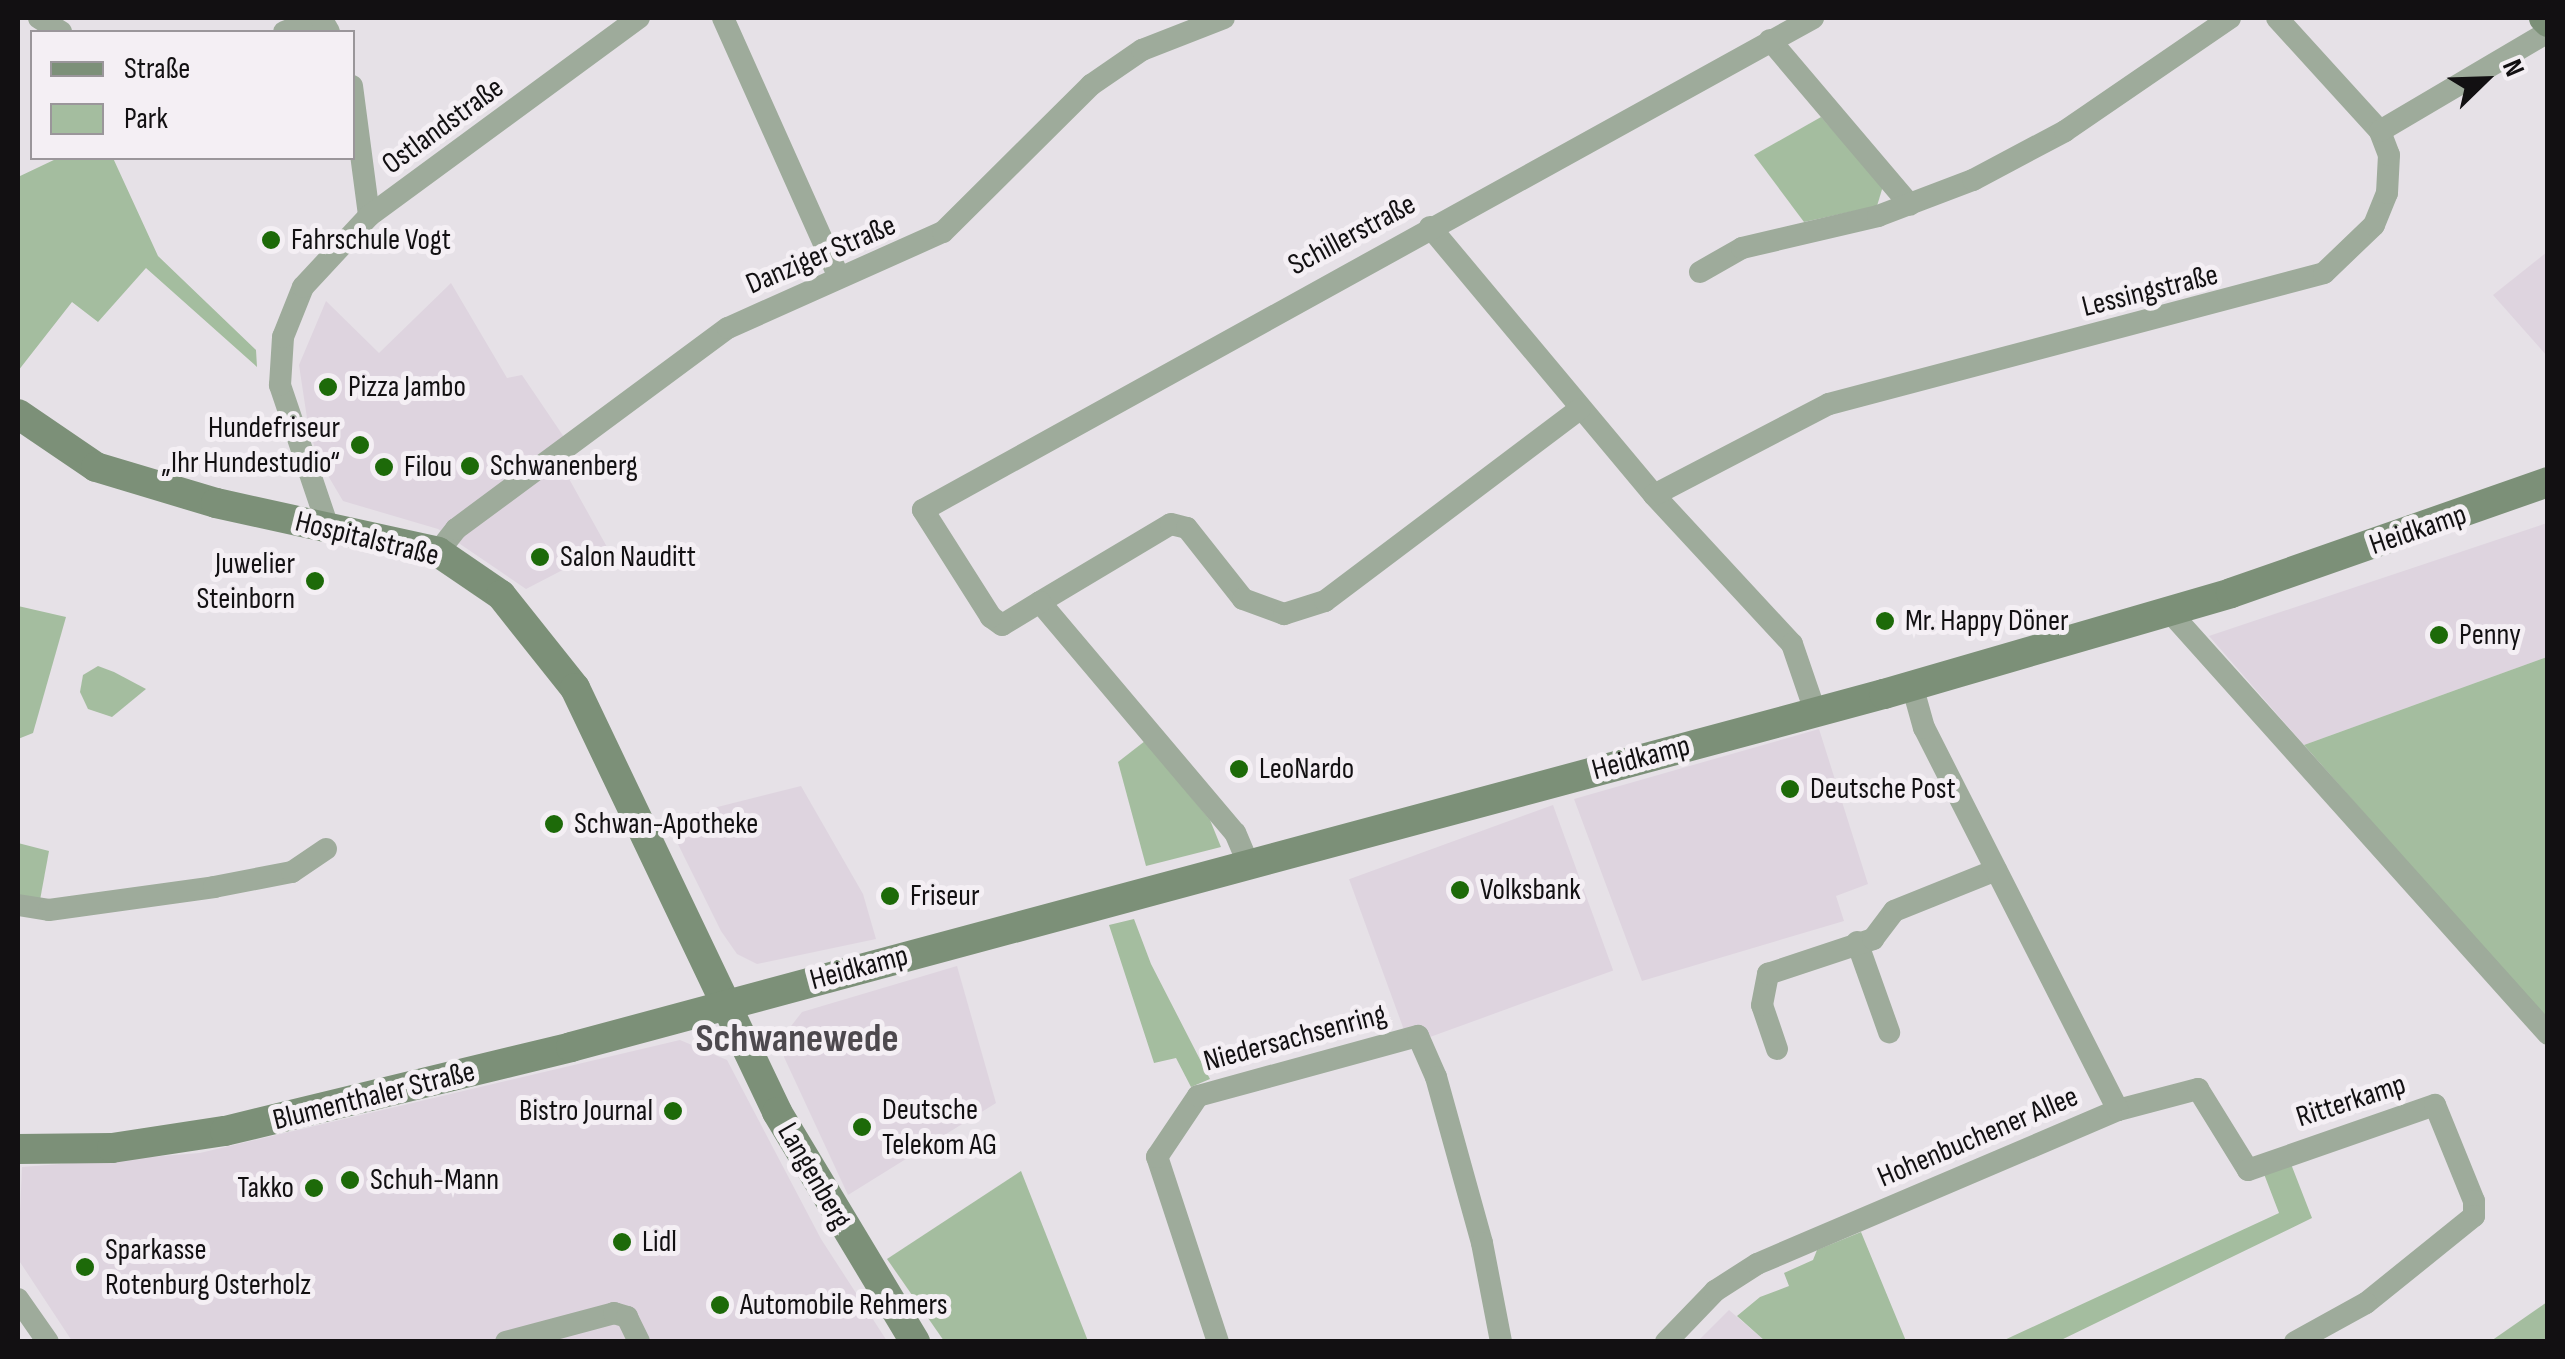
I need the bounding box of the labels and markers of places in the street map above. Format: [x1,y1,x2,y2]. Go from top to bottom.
place label: Fahrschule Vogt [291,222,451,258]
marker: Fahrschule Vogt [260,229,282,251]
place label: Pizza Jambo [348,369,466,405]
marker: Pizza Jambo [317,376,339,398]
place label: Hundefriseur „Ihr Hundestudio“ [161,410,340,480]
marker: Hundefriseur „Ihr Hundestudio“ [349,434,371,456]
place label: Schwanenberg [490,448,638,484]
place label: Filou [404,449,452,485]
marker: Schwanenberg [459,455,481,477]
marker: Filou [373,456,395,478]
place label: Salon Nauditt [560,539,696,575]
place label: Juwelier Steinborn [196,546,295,616]
marker: Salon Nauditt [529,546,551,568]
marker: Juwelier Steinborn [304,570,326,592]
place label: Mr. Happy Döner [1905,603,2069,639]
marker: Mr. Happy Döner [1874,610,1896,632]
place label: Penny [2459,617,2521,653]
marker: Penny [2428,624,2450,646]
place label: LeoNardo [1259,751,1354,787]
marker: LeoNardo [1228,758,1250,780]
place label: Deutsche Post [1810,771,1956,807]
marker: Deutsche Post [1779,778,1801,800]
place label: Schwan-Apotheke [574,806,758,842]
marker: Schwan-Apotheke [543,813,565,835]
place label: Volksbank [1480,872,1581,908]
place label: Friseur [910,878,980,914]
marker: Volksbank [1449,879,1471,901]
marker: Friseur [879,885,901,907]
place label: Deutsche Telekom AG [882,1092,997,1162]
place label: Bistro Journal [519,1093,653,1129]
marker: Bistro Journal [662,1100,684,1122]
marker: Deutsche Telekom AG [851,1116,873,1138]
place label: Schuh-Mann [370,1162,499,1198]
marker: Schuh-Mann [339,1169,361,1191]
place label: Takko [237,1170,294,1206]
marker: Takko [303,1177,325,1199]
place label: Lidl [642,1224,677,1260]
marker: Lidl [611,1231,633,1253]
place label: Sparkasse Rotenburg Osterholz [105,1232,311,1302]
marker: Sparkasse Rotenburg Osterholz [74,1256,96,1278]
place label: Automobile Rehmers [740,1287,948,1323]
marker: Automobile Rehmers [709,1294,731,1316]

